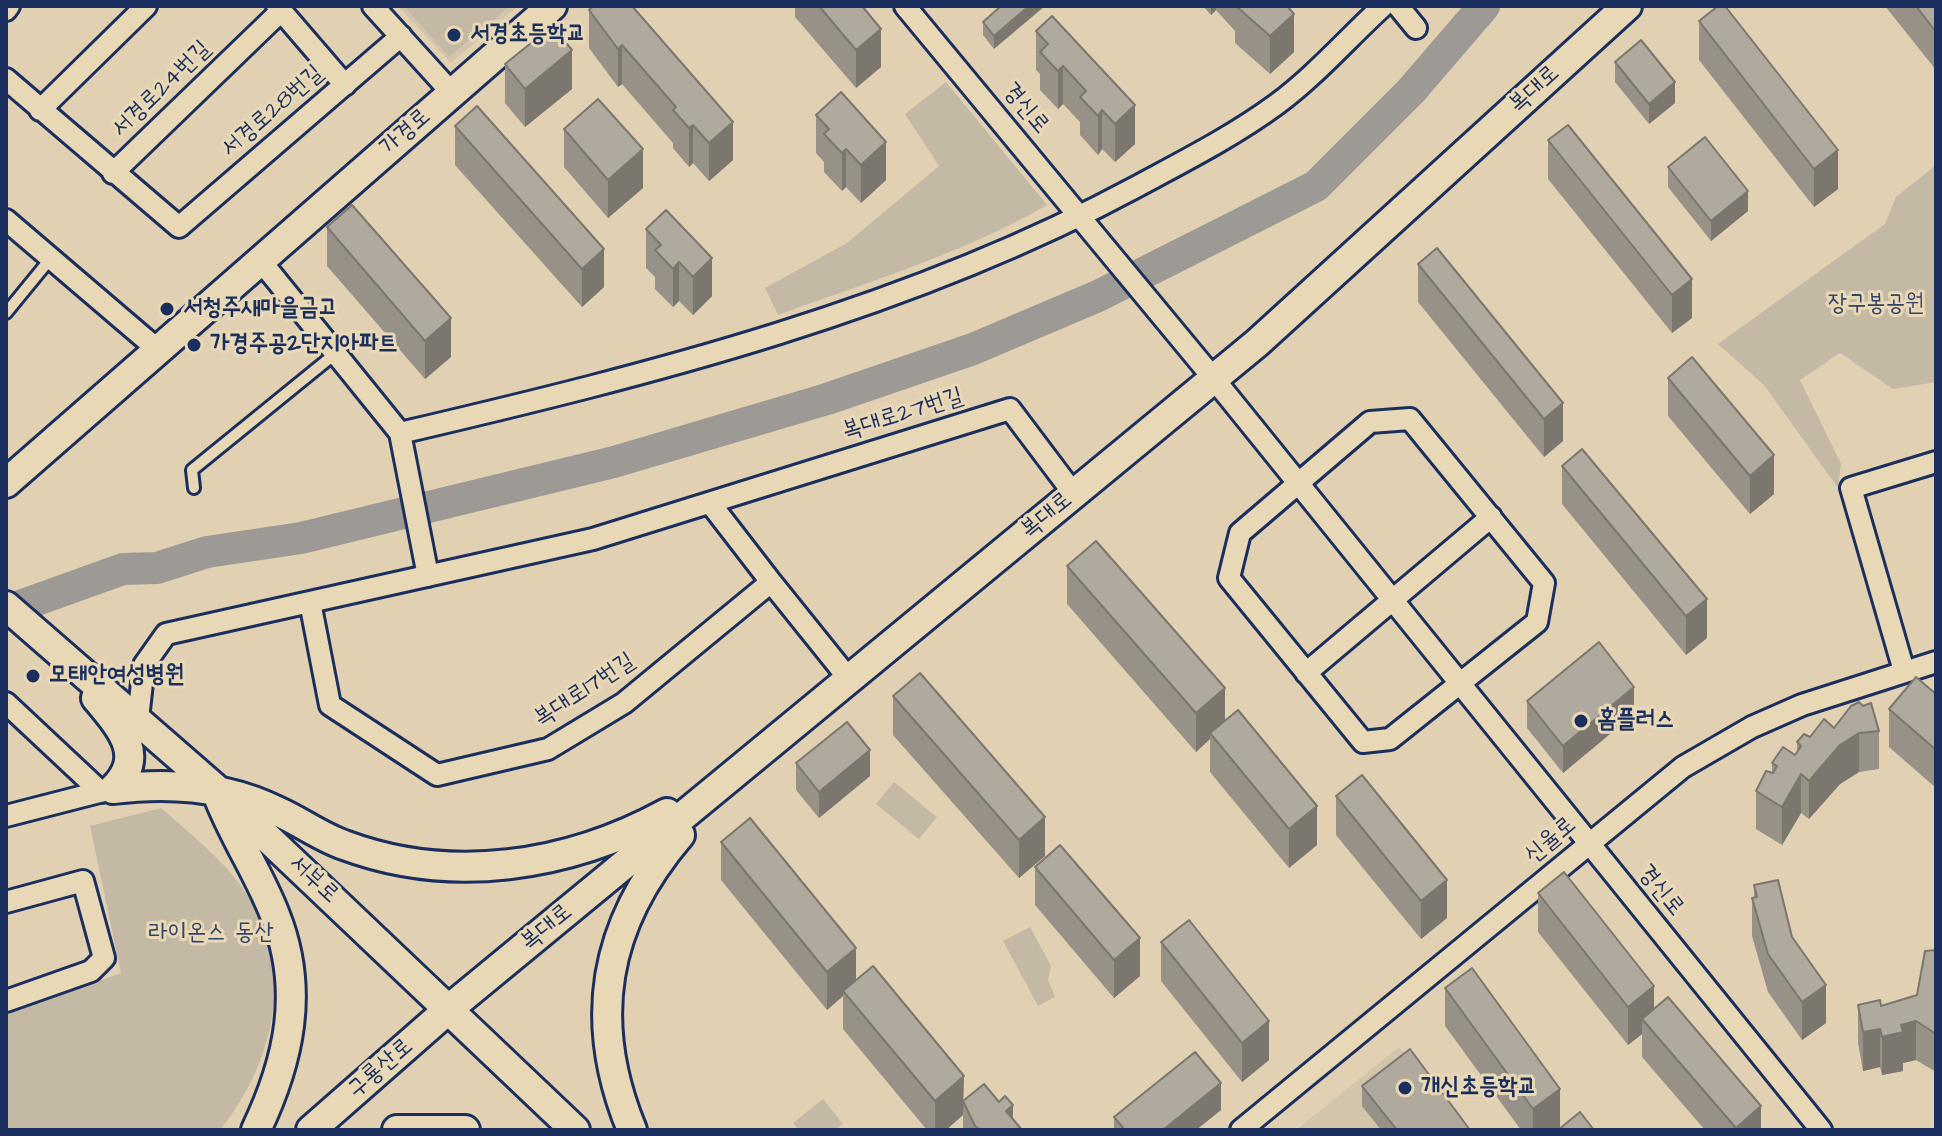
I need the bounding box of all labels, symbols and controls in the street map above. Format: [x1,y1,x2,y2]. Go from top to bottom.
place label: 서경초등학교 [470,21,586,49]
marker: 서경초등학교 [445,26,463,44]
street label: 서경로24번길 [106,36,218,144]
street label: 서경로28번길 [216,60,330,164]
street label: 복대로 [1504,60,1566,120]
street label: 경신로 [995,78,1055,140]
street label: 가경로 [375,103,437,163]
park label: 장구봉공원 [1828,291,1924,319]
place label: 서청주새마을금고 [183,295,338,323]
marker: 서청주새마을금고 [158,300,176,318]
place label: 가경주공2단지아파트 [210,331,398,359]
marker: 가경주공2단지아파트 [185,336,203,354]
street label: 복대로27번길 [839,383,967,447]
street label: 복대로 [1015,487,1079,545]
street label: 복대로17번길 [529,648,641,734]
place label: 모태안여성병원 [49,662,184,690]
marker: 모태안여성병원 [24,667,42,685]
place label: 홈플러스 [1597,707,1674,735]
marker: 홈플러스 [1572,712,1590,730]
street label: 신율로 [1520,811,1582,871]
street label: 서부로 [282,850,344,910]
street label: 경신로 [1631,859,1689,923]
street label: 복대로 [515,899,579,957]
park label: 라이온스 동산 [148,920,274,948]
street label: 구룡산로 [342,1033,420,1105]
place label: 개신초등학교 [1421,1074,1537,1102]
marker: 개신초등학교 [1396,1079,1414,1097]

